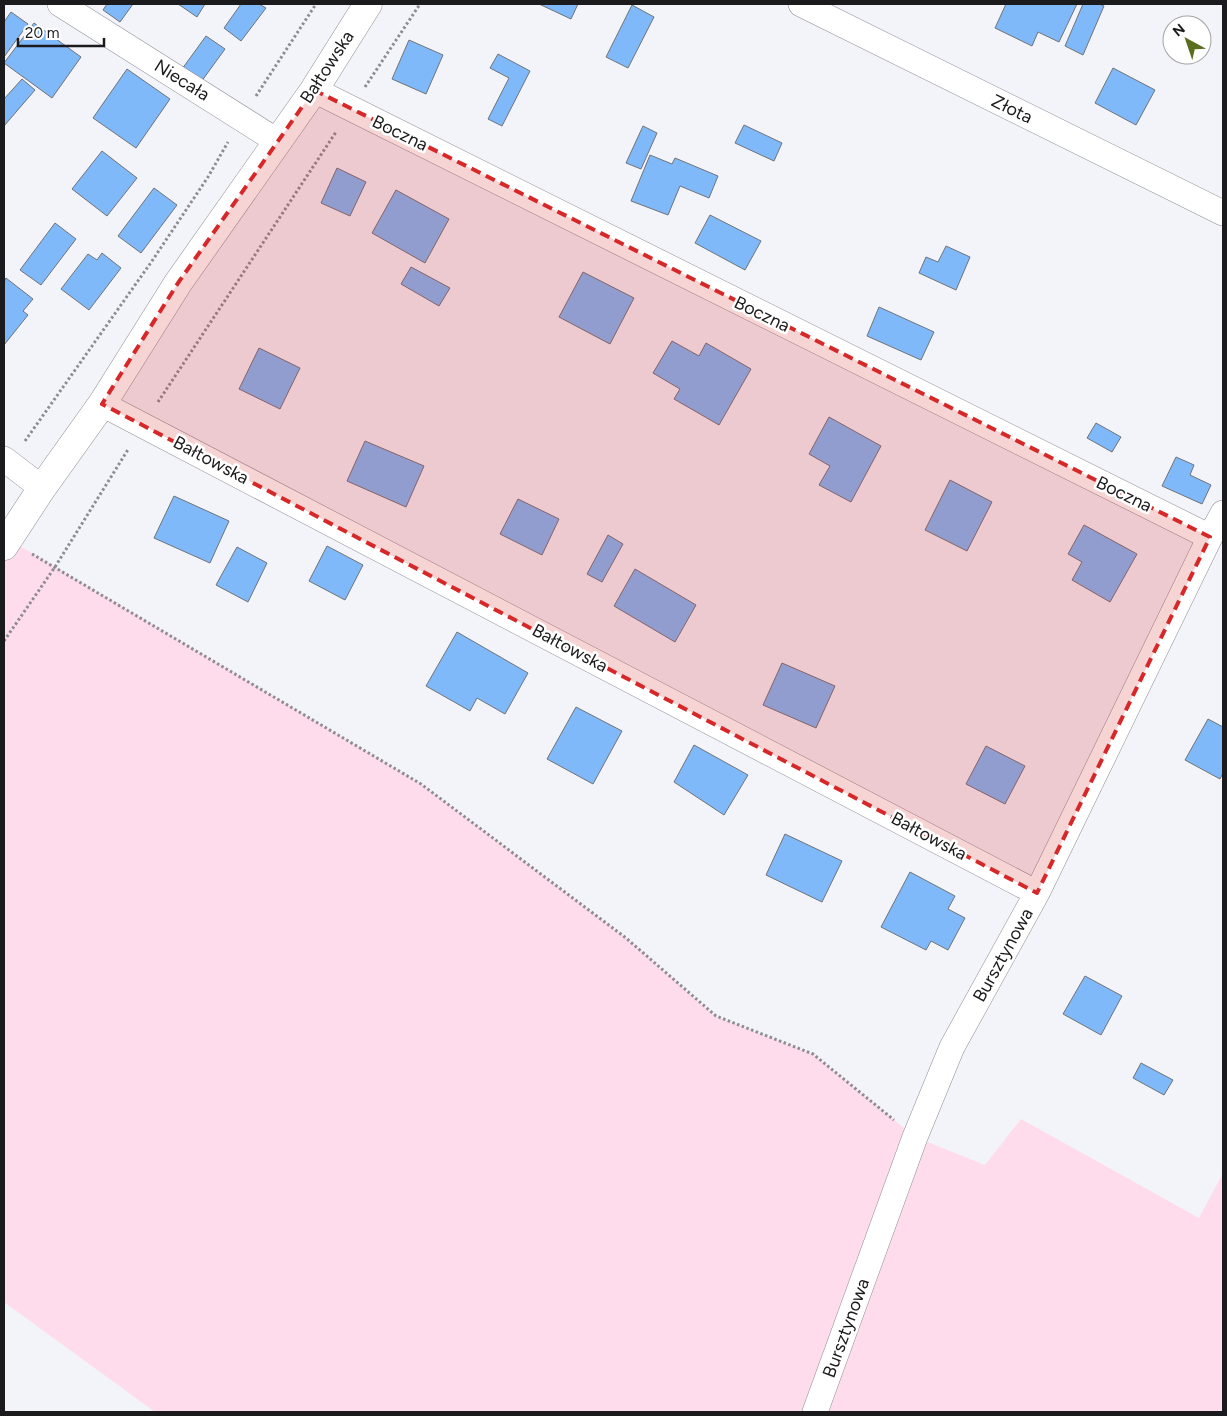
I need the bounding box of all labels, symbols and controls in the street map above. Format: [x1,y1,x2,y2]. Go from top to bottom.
scale bar [18,15,104,47]
north arrow [1162,15,1212,65]
text: N [1169,20,1189,40]
text: 20 m [25,24,59,42]
street label: Bałtowska [295,26,359,108]
street label: Niecała [150,54,214,106]
street label: Złota [988,90,1036,128]
street label: Boczna [369,110,431,156]
street label: Boczna [731,291,793,337]
street label: Bałtowska [169,431,253,489]
street label: Boczna [1093,471,1155,517]
street label: Bałtowska [528,619,612,677]
street label: Bałtowska [887,807,971,865]
street label: Bursztynowa [968,904,1038,1006]
street label: Bursztynowa [818,1275,874,1381]

